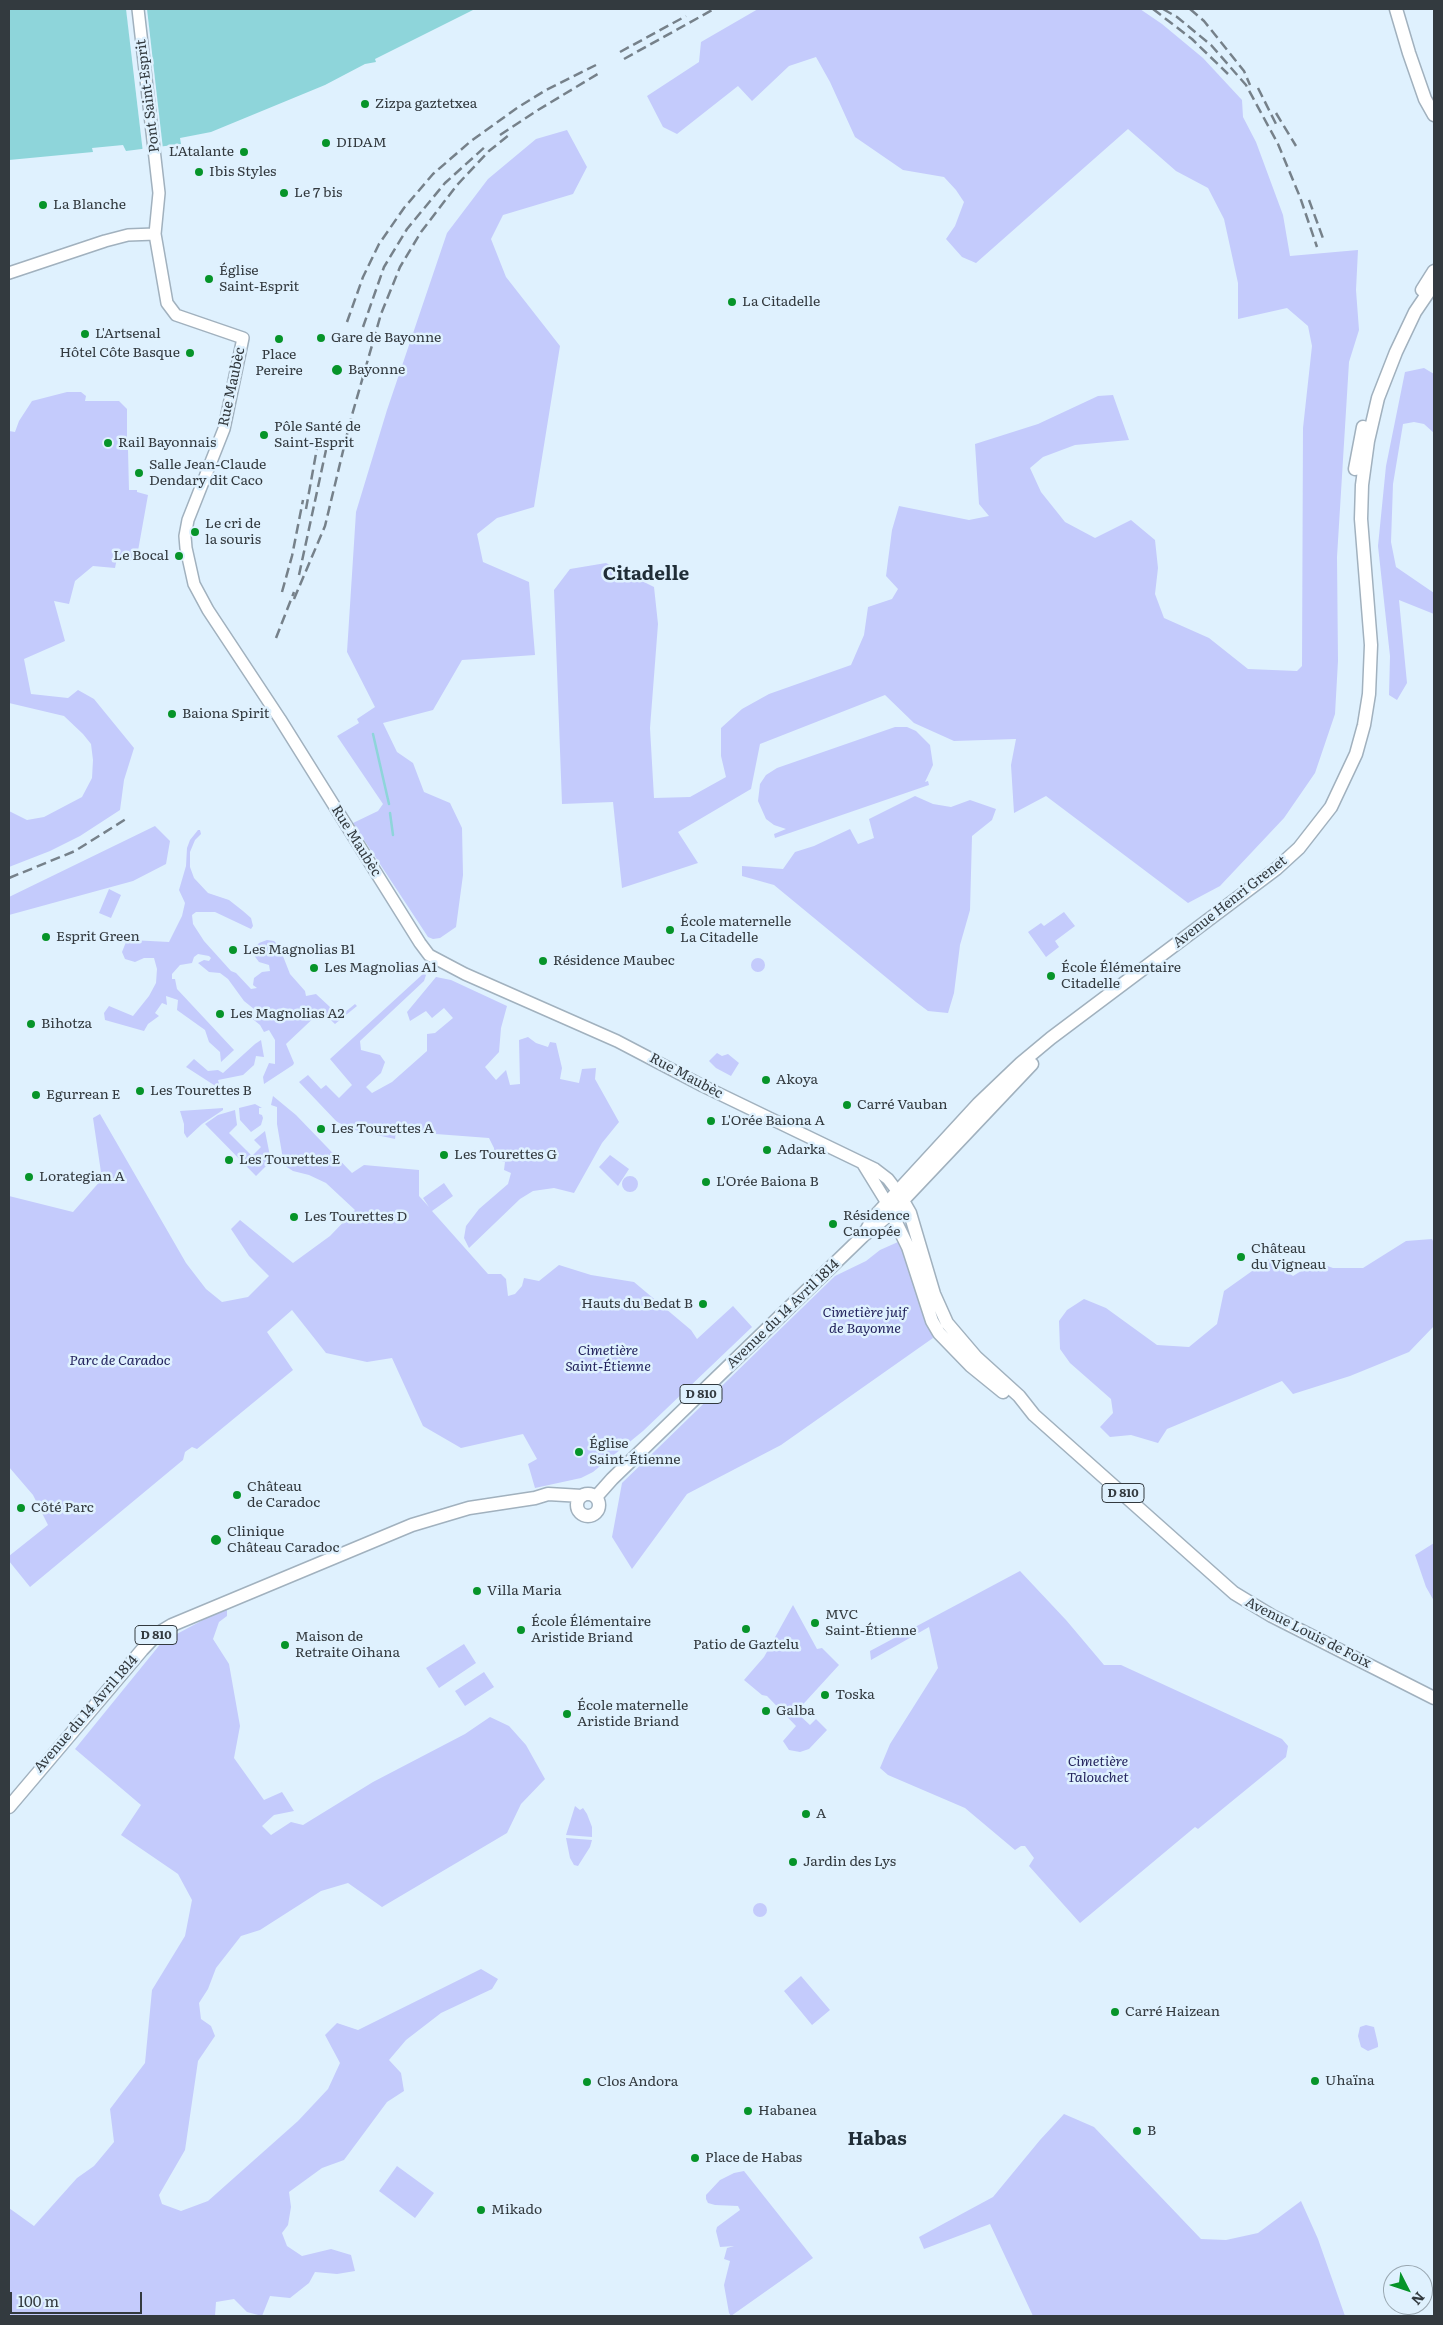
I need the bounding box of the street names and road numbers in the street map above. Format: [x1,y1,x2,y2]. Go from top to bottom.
street label: Pont Saint-Esprit [133,38,163,154]
street label: Rue Maubèc [215,346,249,428]
street label: Rue Maubèc [327,802,385,880]
street label: Avenue Henri Grenet [1170,852,1290,952]
street label: Rue Maubèc [646,1050,726,1102]
street label: Avenue du 14 Avril 1814 [723,1256,843,1372]
road number: D 810 [680,1385,722,1404]
road number: D 810 [1102,1484,1144,1502]
street label: Avenue Louis de Foix [1242,1594,1374,1672]
road number: D 810 [135,1626,177,1644]
street label: Avenue du 14 Avril 1814 [30,1652,142,1776]

